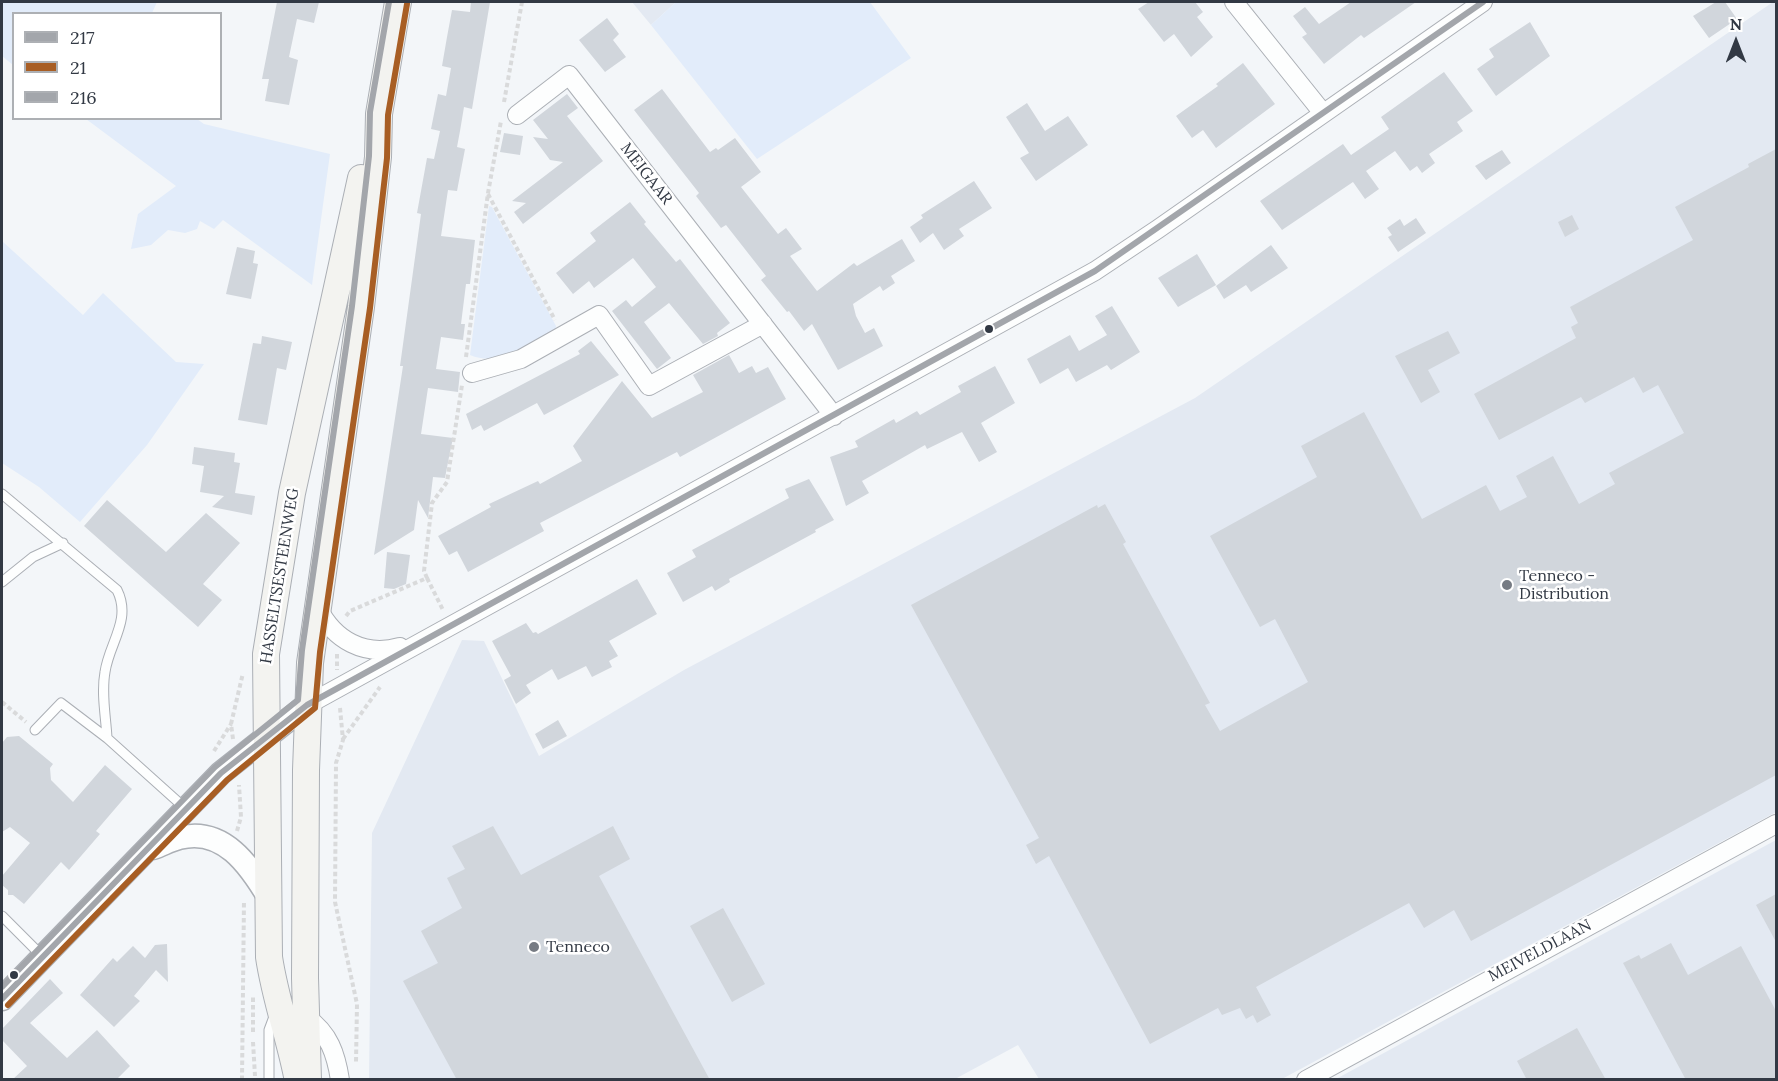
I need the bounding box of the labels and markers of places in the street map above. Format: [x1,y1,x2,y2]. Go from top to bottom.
unlabelled marker [983,323,995,335]
place label: Tenneco - Distribution [1519,566,1609,604]
marker: Tenneco - Distribution [1500,578,1514,592]
place label: Tenneco [546,937,610,957]
marker: Tenneco [527,940,541,954]
unlabelled marker [8,969,20,981]

